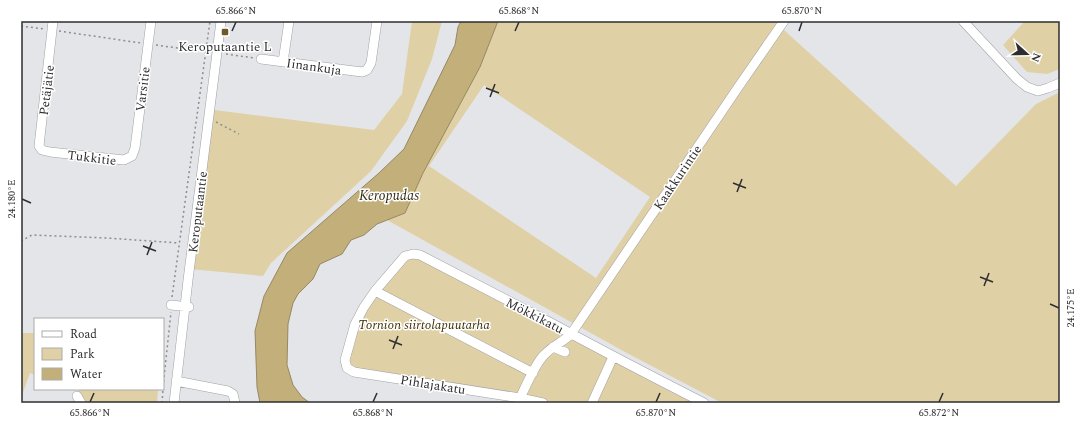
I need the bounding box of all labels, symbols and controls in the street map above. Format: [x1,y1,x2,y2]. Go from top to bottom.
text: 65.866°N [216,3,256,19]
text: 65.868°N [499,3,539,19]
text: 65.870°N [782,3,822,19]
marker: Keroputaantie L [220,27,230,37]
north arrow [1007,34,1047,74]
place label: Keroputaantie L [178,37,272,57]
text: N [1026,50,1045,65]
street label: Iinankuja [285,53,343,81]
street label: Petäjätie [34,64,60,116]
street label: Varsitie [130,66,156,113]
street label: Kaakkurintie [649,141,707,214]
street label: Tukkitie [66,145,117,171]
street label: Keroputaantie [183,170,213,254]
text: 24.180°E [4,179,20,219]
water label: Keropudas [359,185,419,206]
text: 24.175°E [1063,288,1079,328]
street label: Mökkikatu [502,293,567,339]
park label: Tornion siirtolapuutarha [358,315,490,335]
legend [34,318,164,390]
text: Road [70,325,97,344]
text: Park [70,345,95,364]
text: Water [70,365,102,384]
street label: Pihlajakatu [399,370,467,400]
text: 65.866°N [70,405,110,421]
text: 65.868°N [353,405,393,421]
text: 65.870°N [636,405,676,421]
text: 65.872°N [919,405,959,421]

